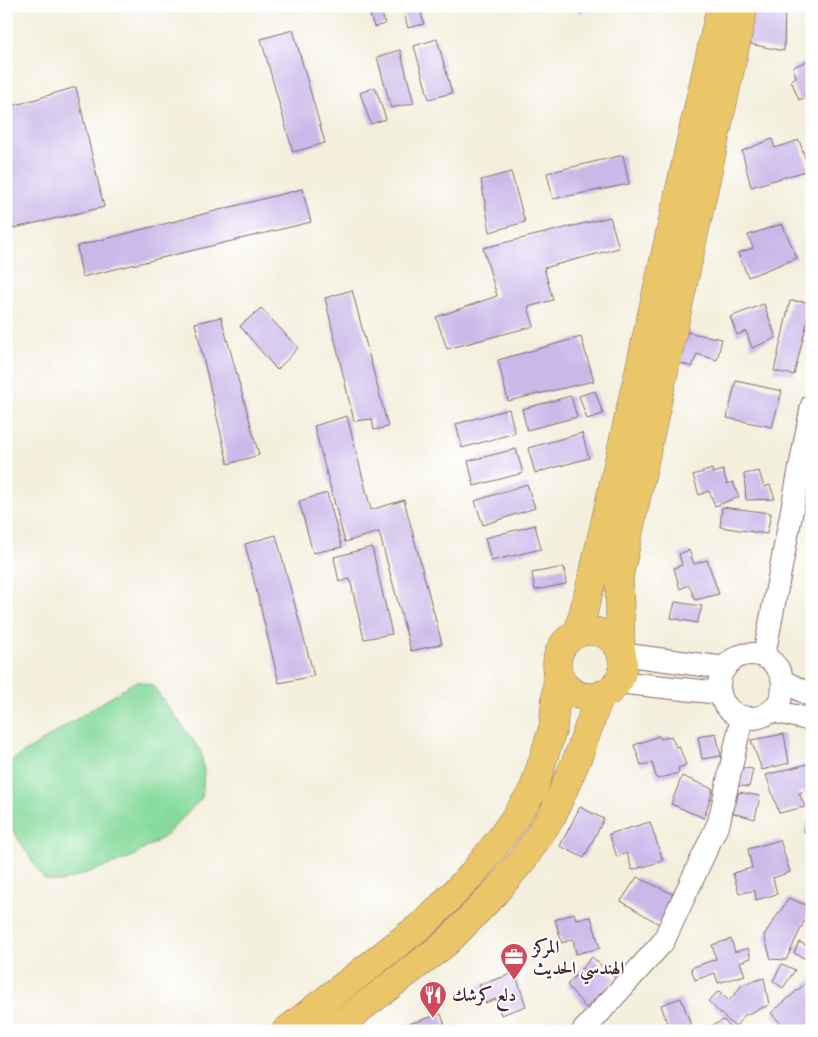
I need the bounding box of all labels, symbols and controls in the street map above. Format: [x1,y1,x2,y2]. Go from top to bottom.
place label: المركز الهندسي الحديث [531,937,624,985]
office icon: المركز الهندسي الحديث [499,942,529,981]
restaurant icon: دلع كرشك [418,980,448,1019]
place label: دلع كرشك [452,985,516,1012]

